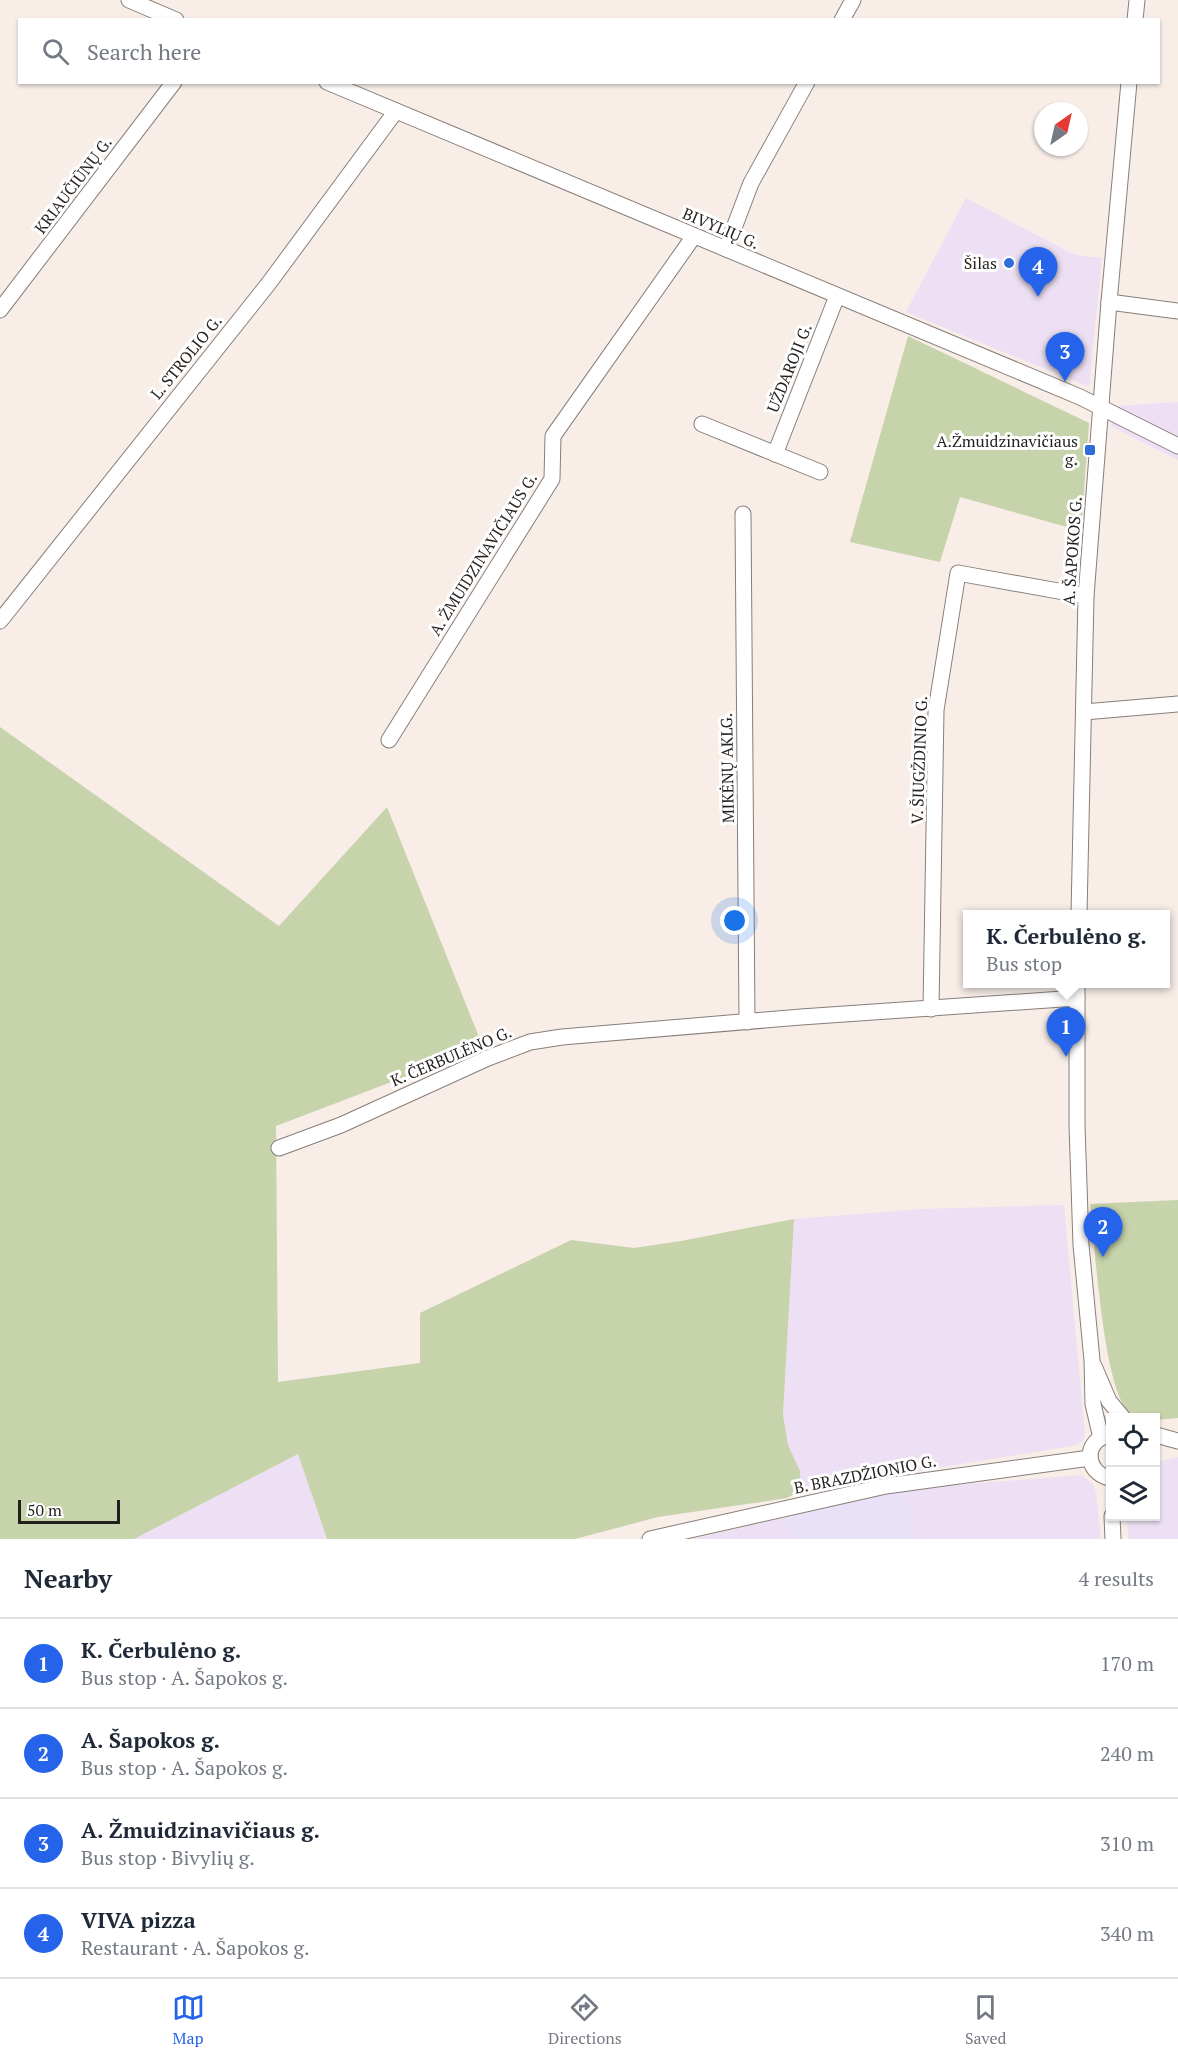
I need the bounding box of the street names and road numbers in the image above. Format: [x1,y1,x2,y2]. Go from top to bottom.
street label: KRIAUČIŪNŲ G. [29,132,117,238]
street label: BIVYLIŲ G. [679,202,763,254]
street label: L. STROLIO G. [145,310,227,404]
street label: UŽDAROJI G. [761,320,817,416]
street label: A. ŽMUIDZINAVIČIAUS G. [424,468,542,640]
street label: A. ŠAPOKOS G. [1057,496,1087,606]
street label: V. ŠIUGŽDINIO G. [906,695,932,825]
street label: MIKĖNŲ AKLG. [715,713,739,823]
street label: K. ČERBULĖNO G. [387,1021,515,1091]
street label: B. BRAZDŽIONIO G. [792,1449,938,1499]

